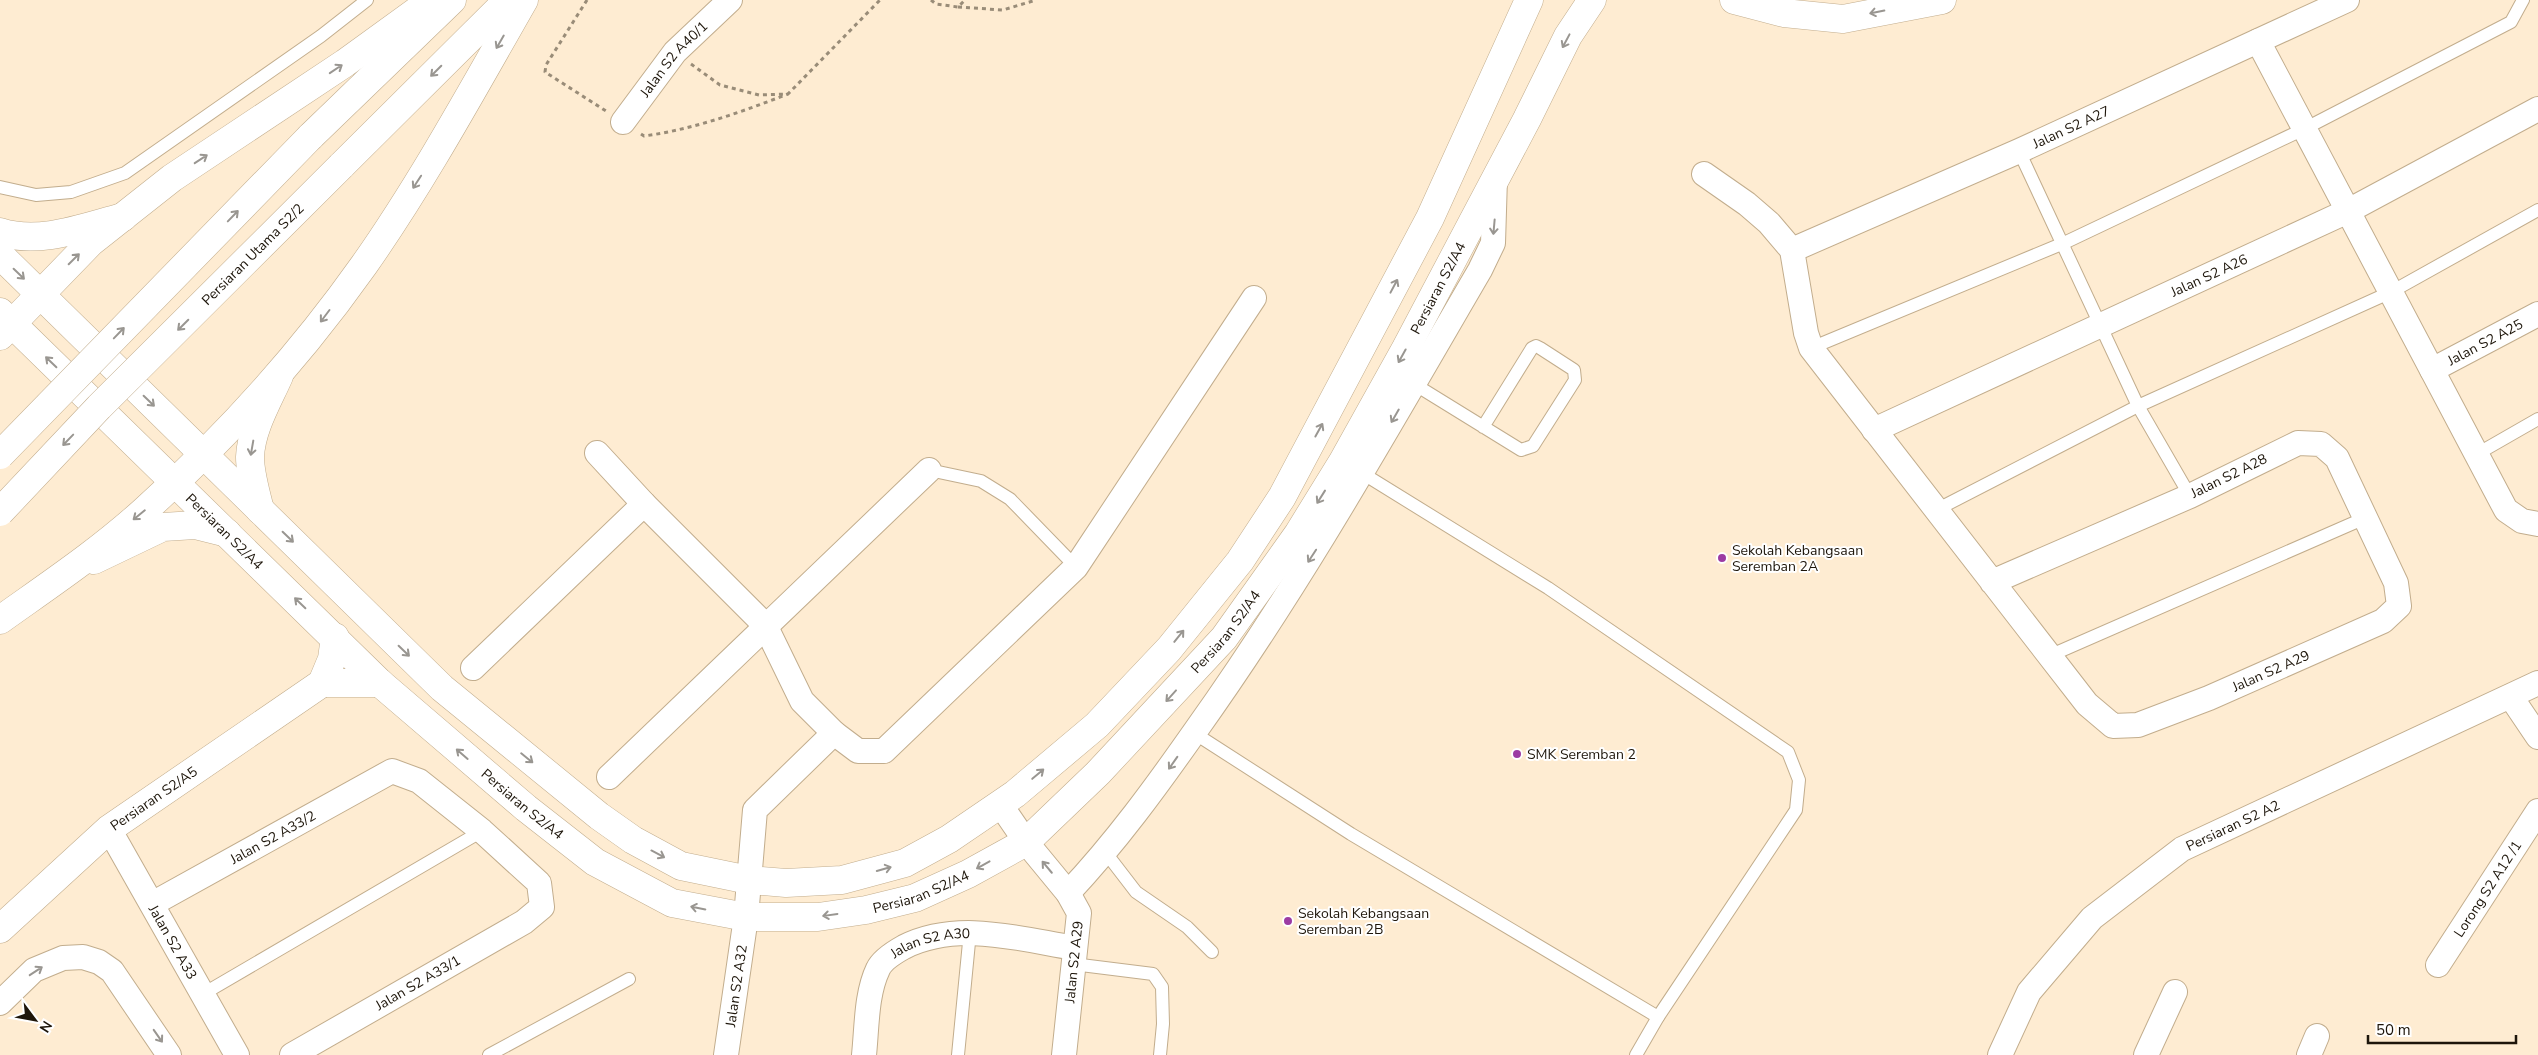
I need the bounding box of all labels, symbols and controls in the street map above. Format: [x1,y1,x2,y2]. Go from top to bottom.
one-way arrow [1870,8,1886,18]
street label: Jalan S2 A40/1 [635,17,712,102]
one-way arrow [1561,34,1571,49]
one-way arrow [494,35,504,49]
one-way arrow [329,63,343,73]
one-way arrow [430,65,442,78]
street label: Jalan S2 A27 [2029,101,2113,153]
one-way arrow [194,153,208,164]
one-way arrow [412,175,422,189]
street label: Persiaran Utama S2/2 [197,199,308,309]
one-way arrow [227,210,239,223]
one-way arrow [1490,219,1499,235]
street label: Persiaran S2/A4 [1406,238,1470,337]
street label: Jalan S2 A26 [2167,249,2251,302]
one-way arrow [67,253,80,265]
one-way arrow [13,268,26,280]
one-way arrow [1390,279,1399,294]
one-way arrow [320,309,330,323]
street label: Jalan S2 A25 [2443,314,2526,370]
one-way arrow [177,319,189,331]
one-way arrow [113,327,126,339]
one-way arrow [1396,348,1406,363]
one-way arrow [45,356,58,368]
one-way arrow [143,395,155,407]
one-way arrow [1390,408,1400,423]
one-way arrow [1315,423,1324,438]
one-way arrow [62,434,74,446]
one-way arrow [247,440,257,456]
street label: Jalan S2 A28 [2187,449,2270,503]
street label: Persiaran S2/A4 [182,489,268,574]
one-way arrow [1316,490,1326,504]
one-way arrow [133,509,146,520]
one-way arrow [282,531,295,543]
place label: Sekolah Kebangsaan Seremban 2A [1732,541,1863,576]
one-way arrow [1307,548,1317,562]
marker: Sekolah Kebangsaan Seremban 2A [1716,552,1728,564]
street label: Persiaran S2/A4 [1186,586,1265,677]
one-way arrow [293,597,306,609]
one-way arrow [1174,630,1185,643]
one-way arrow [398,645,411,657]
street label: Jalan S2 A29 [2228,645,2312,697]
one-way arrow [1165,690,1177,702]
place label: SMK Seremban 2 [1527,745,1636,764]
one-way arrow [456,748,469,759]
marker: SMK Seremban 2 [1511,748,1523,760]
one-way arrow [520,752,533,763]
one-way arrow [1168,756,1178,770]
street label: Persiaran S2/A5 [106,762,201,835]
street label: Persiaran S2/A4 [477,764,568,844]
one-way arrow [1032,769,1045,780]
street label: Persiaran S2 A2 [2183,795,2283,855]
street label: Jalan S2 A33/2 [226,806,319,869]
street label: Lorong S2 A12 /1 [2449,837,2526,941]
one-way arrow [650,849,664,859]
one-way arrow [976,861,991,871]
one-way arrow [1041,861,1053,874]
one-way arrow [875,863,891,873]
street label: Persiaran S2/A4 [871,865,972,918]
street label: Jalan S2 A33 [144,901,202,983]
one-way arrow [690,903,706,912]
place label: Sekolah Kebangsaan Seremban 2B [1298,904,1429,939]
one-way arrow [822,910,838,920]
marker: Sekolah Kebangsaan Seremban 2B [1282,915,1294,927]
street label: Jalan S2 A29 [1060,920,1088,1005]
street label: Jalan S2 A30 [886,924,970,963]
street label: Jalan S2 A32 [721,943,751,1029]
street label: Jalan S2 A33/1 [371,951,464,1015]
one-way arrow [28,965,42,975]
north arrow [10,995,60,1045]
scale bar [2368,1012,2516,1044]
text: N [35,1017,56,1036]
text: 50 m [2376,1020,2411,1040]
one-way arrow [153,1029,163,1043]

